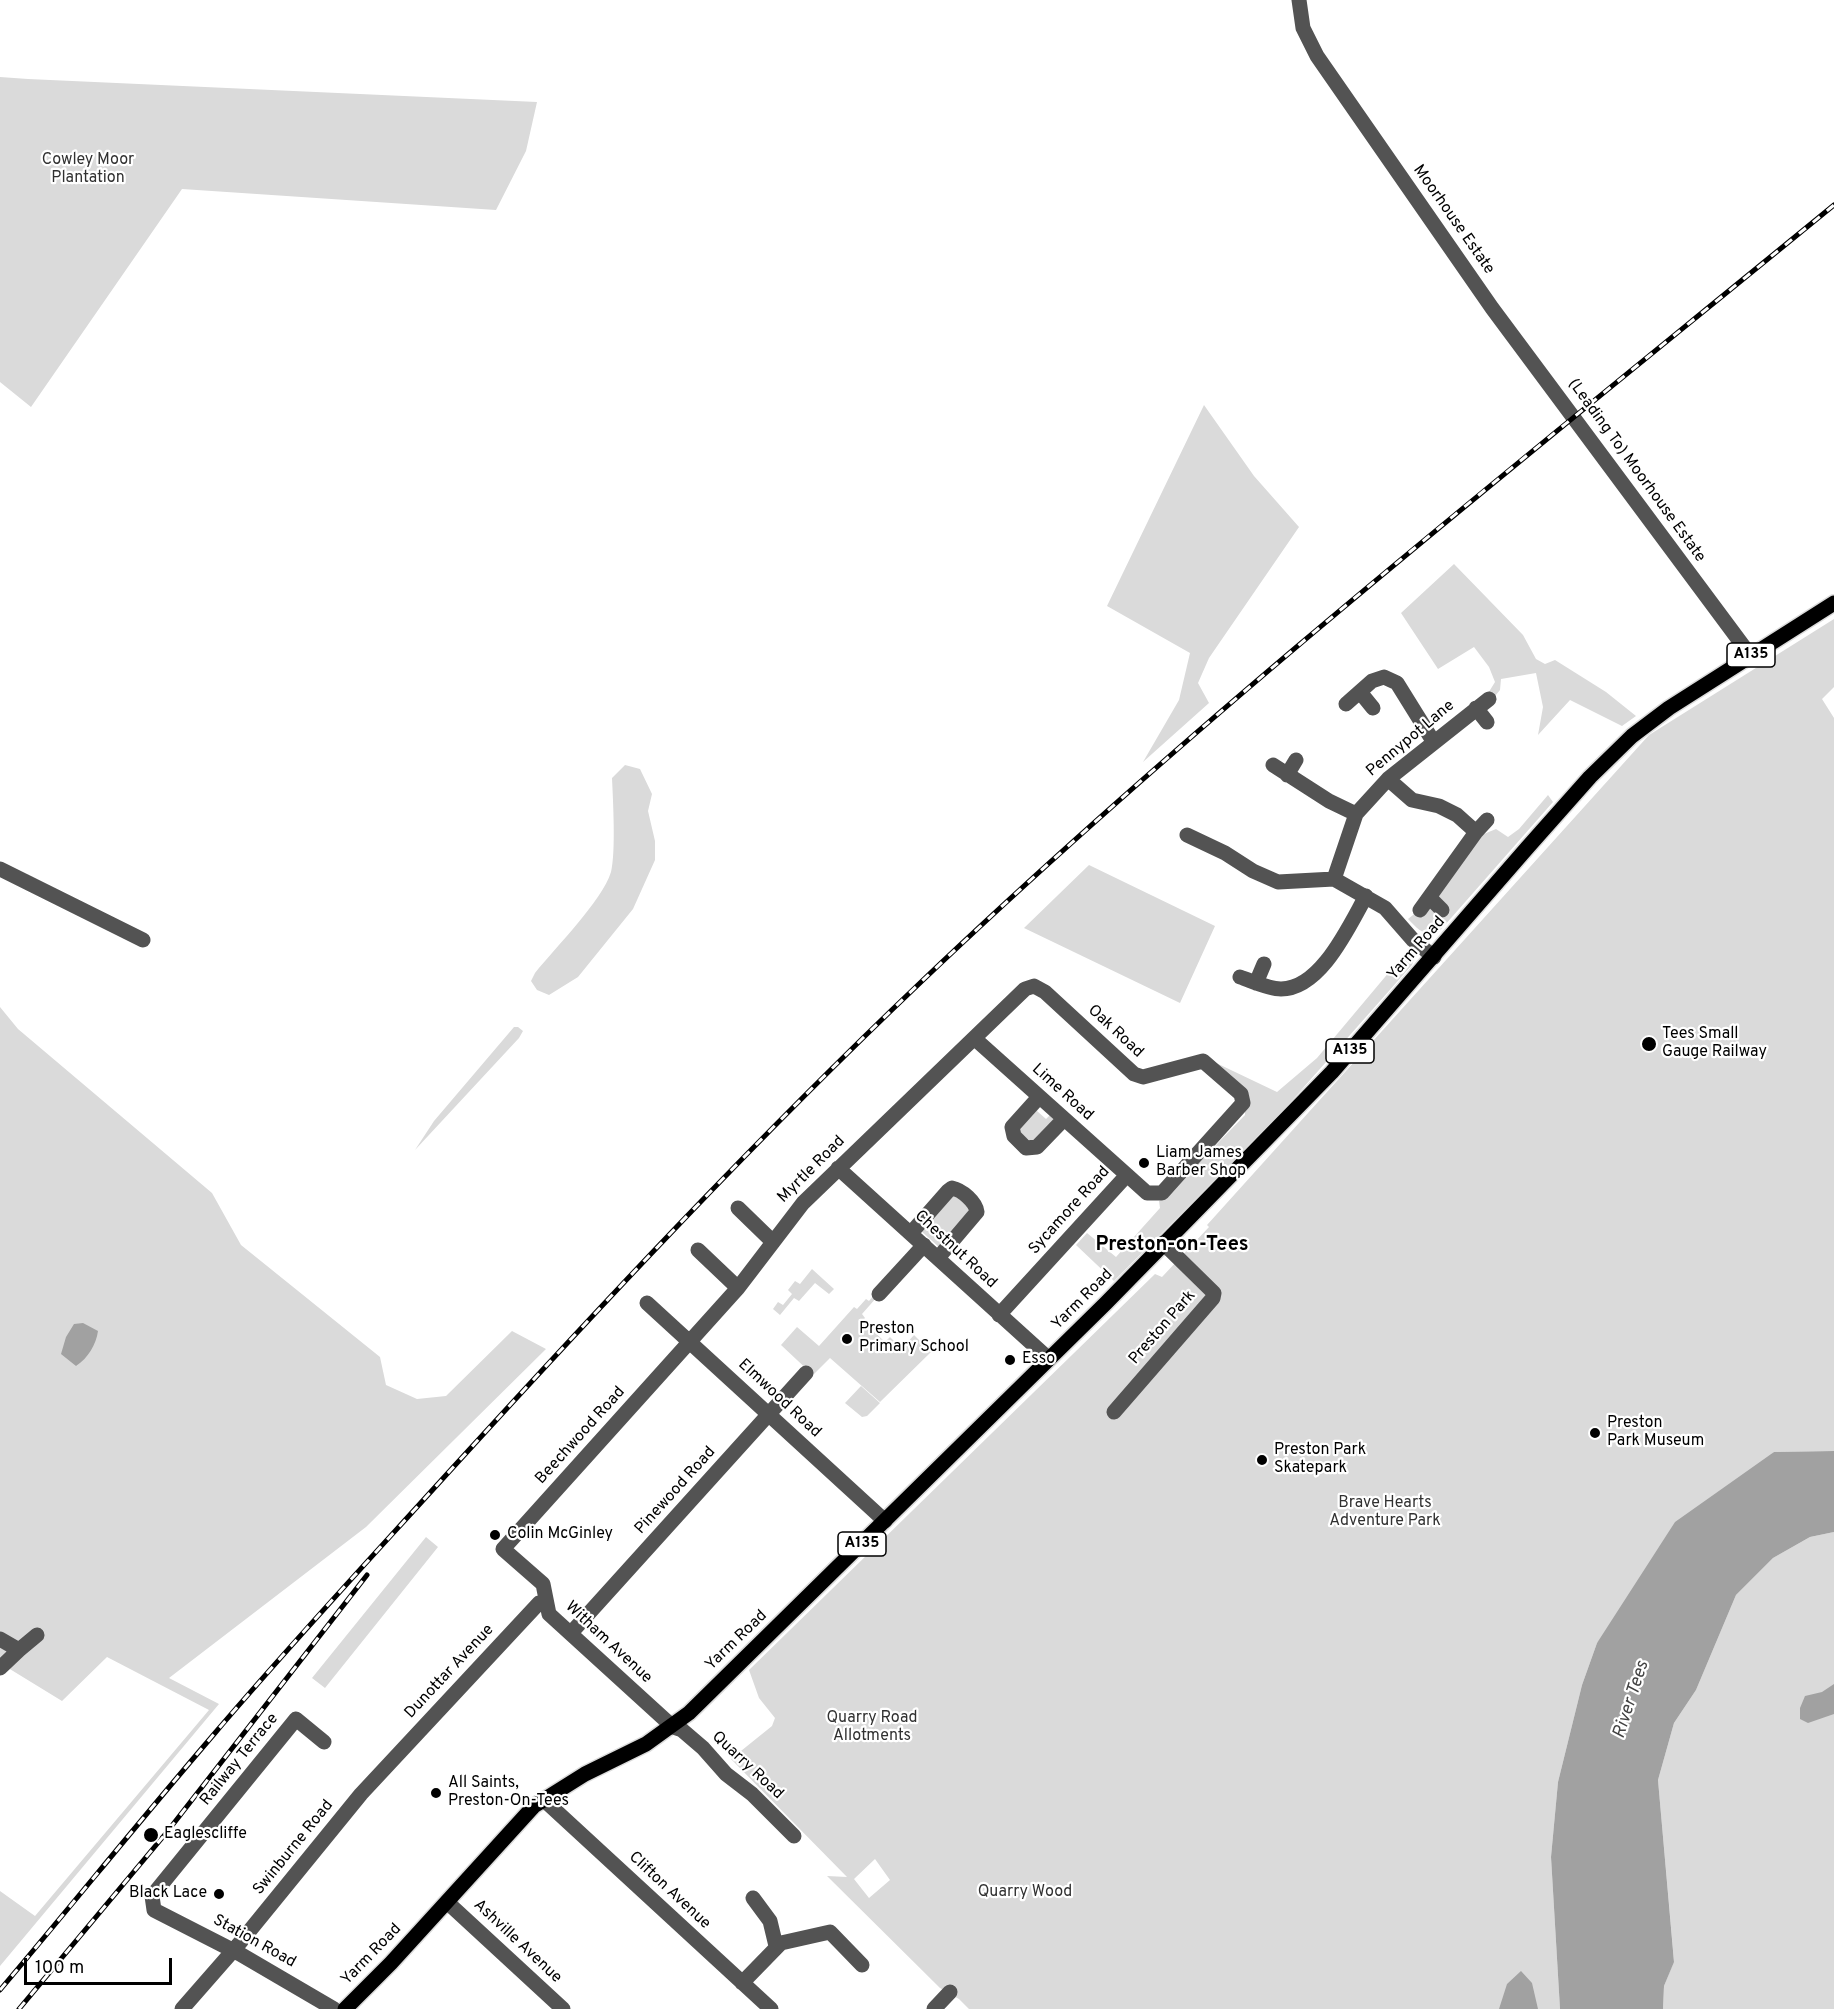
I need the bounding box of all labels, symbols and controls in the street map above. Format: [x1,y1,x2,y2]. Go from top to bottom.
park label: Cowley Moor Plantation [42,151,134,189]
street label: Moorhouse Estate [1408,162,1498,278]
street label: (Leading To) Moorhouse Estate [1563,376,1709,566]
road number: A135 [1727,643,1775,667]
street label: Pennypot Lane [1363,697,1459,781]
street label: Yarm Road [1384,913,1450,985]
street label: Oak Road [1083,1001,1147,1063]
place label: Tees Small Gauge Railway [1662,1025,1767,1063]
marker: Tees Small Gauge Railway [1640,1035,1658,1053]
road number: A135 [1326,1039,1374,1063]
street label: Lime Road [1027,1060,1097,1126]
street label: Myrtle Road [774,1132,850,1208]
place label: Liam James Barber Shop [1156,1144,1246,1182]
marker: Liam James Barber Shop [1137,1156,1151,1170]
street label: Sycamore Road [1025,1163,1115,1259]
street label: Chestnut Road [910,1207,1000,1293]
district label: Preston-on-Tees [1095,1234,1249,1258]
street label: Yarm Road [1049,1266,1117,1334]
street label: Preston Park [1126,1287,1200,1369]
place label: Preston Primary School [859,1320,969,1358]
marker: Preston Primary School [840,1332,854,1346]
place label: Esso [1022,1350,1055,1370]
marker: Esso [1003,1353,1017,1367]
street label: Elmwood Road [733,1356,825,1442]
street label: Beechwood Road [532,1383,630,1489]
place label: Preston Park Museum [1607,1414,1704,1452]
marker: Preston Park Museum [1588,1426,1602,1440]
place label: Preston Park Skatepark [1274,1441,1366,1479]
street label: Pinewood Road [632,1443,720,1539]
marker: Preston Park Skatepark [1255,1453,1269,1467]
park label: Brave Hearts Adventure Park [1329,1494,1441,1532]
place label: Colin McGinley [507,1525,613,1545]
marker: Colin McGinley [488,1528,502,1542]
road number: A135 [838,1532,886,1556]
street label: Witham Avenue [561,1598,655,1688]
street label: Yarm Road [702,1607,772,1675]
street label: Dunottar Avenue [401,1621,499,1723]
water label: River Tees [1609,1659,1655,1741]
park label: Quarry Road Allotments [826,1709,918,1747]
street label: Railway Terrace [197,1710,283,1810]
street label: Quarry Road [707,1728,787,1804]
place label: All Saints, Preston-On-Tees [448,1774,569,1812]
marker: All Saints, Preston-On-Tees [429,1786,443,1800]
street label: Swinburne Road [250,1797,338,1899]
place label: Eaglescliffe [164,1825,247,1845]
marker: Eaglescliffe [142,1826,160,1844]
street label: Clifton Avenue [624,1848,714,1934]
park label: Quarry Wood [978,1883,1072,1903]
place label: Black Lace [129,1884,207,1904]
marker: Black Lace [212,1887,226,1901]
street label: Ashville Avenue [469,1896,565,1988]
street label: Station Road [209,1911,299,1973]
street label: Yarm Road [338,1920,406,1990]
scale bar [27,1946,176,1984]
text: 100 m [35,1957,84,1980]

